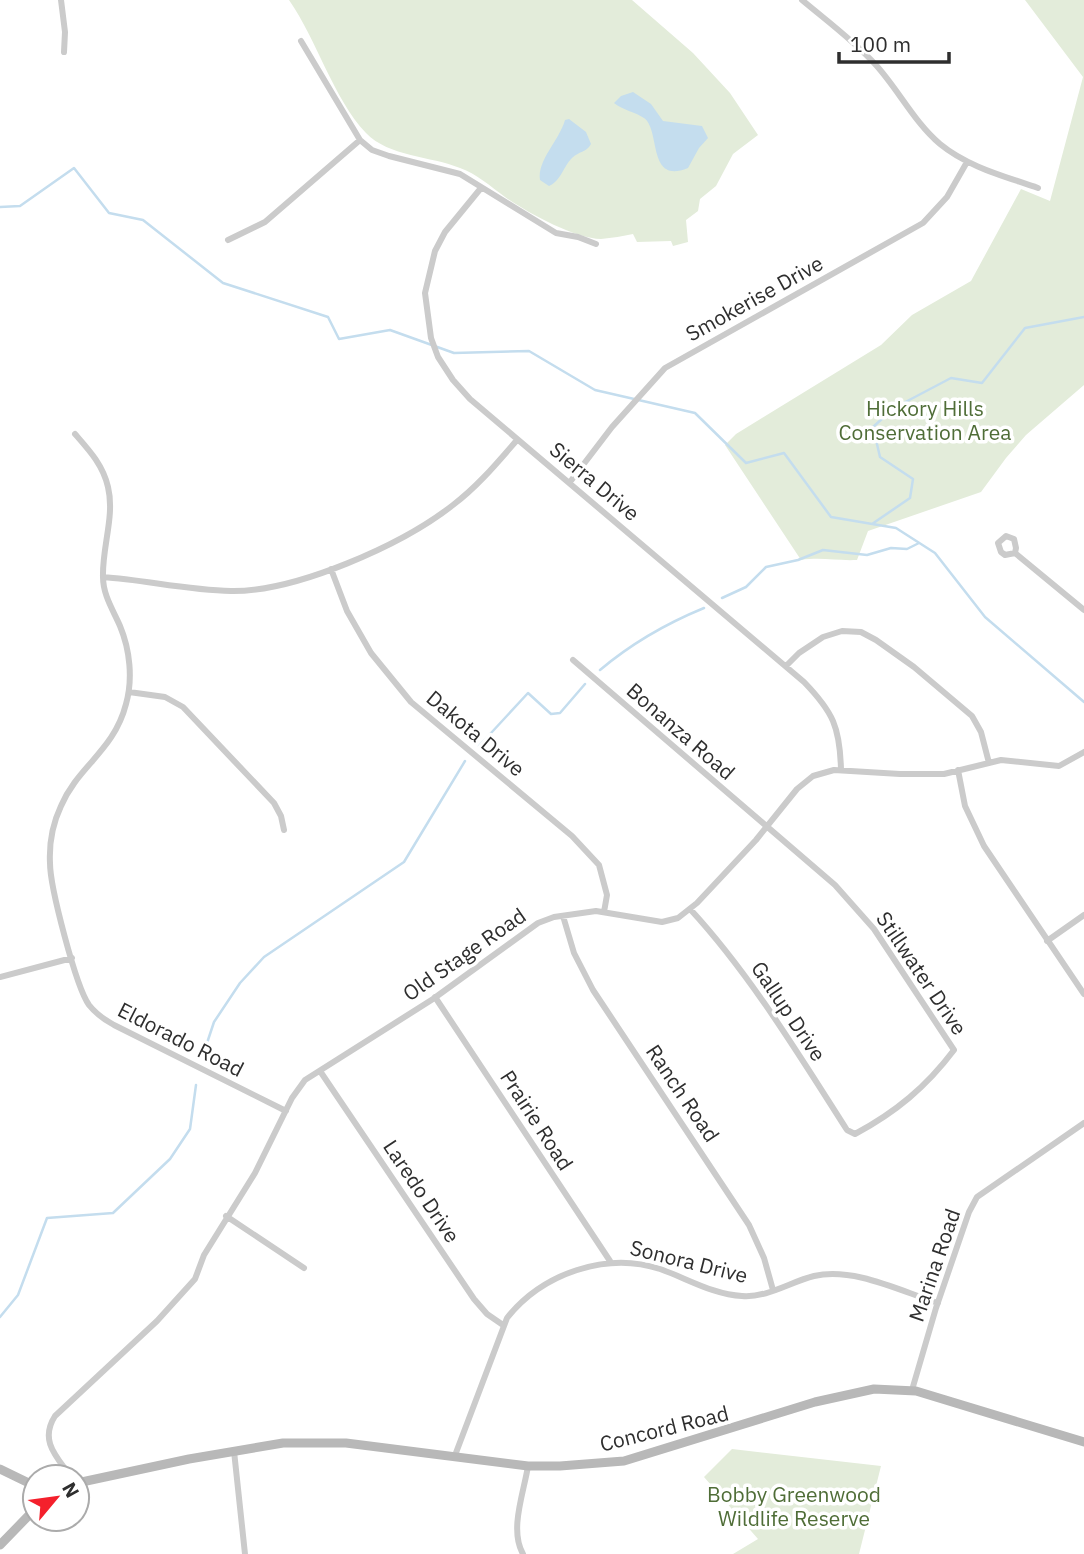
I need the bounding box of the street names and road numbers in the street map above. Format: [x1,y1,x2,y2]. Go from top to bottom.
street label: Smokerise Drive [680,249,828,347]
street label: Sierra Drive [544,435,646,527]
street label: Bonanza Road [621,676,741,786]
street label: Dakota Drive [421,684,531,782]
street label: Old Stage Road [397,901,531,1007]
street label: Stillwater Drive [870,906,974,1040]
street label: Gallup Drive [745,956,833,1066]
street label: Eldorado Road [113,995,249,1083]
street label: Ranch Road [640,1039,726,1147]
street label: Prairie Road [494,1064,580,1176]
street label: Laredo Drive [377,1134,467,1248]
street label: Marina Road [902,1205,966,1325]
street label: Sonora Drive [627,1233,751,1289]
street label: Concord Road [597,1398,731,1458]

